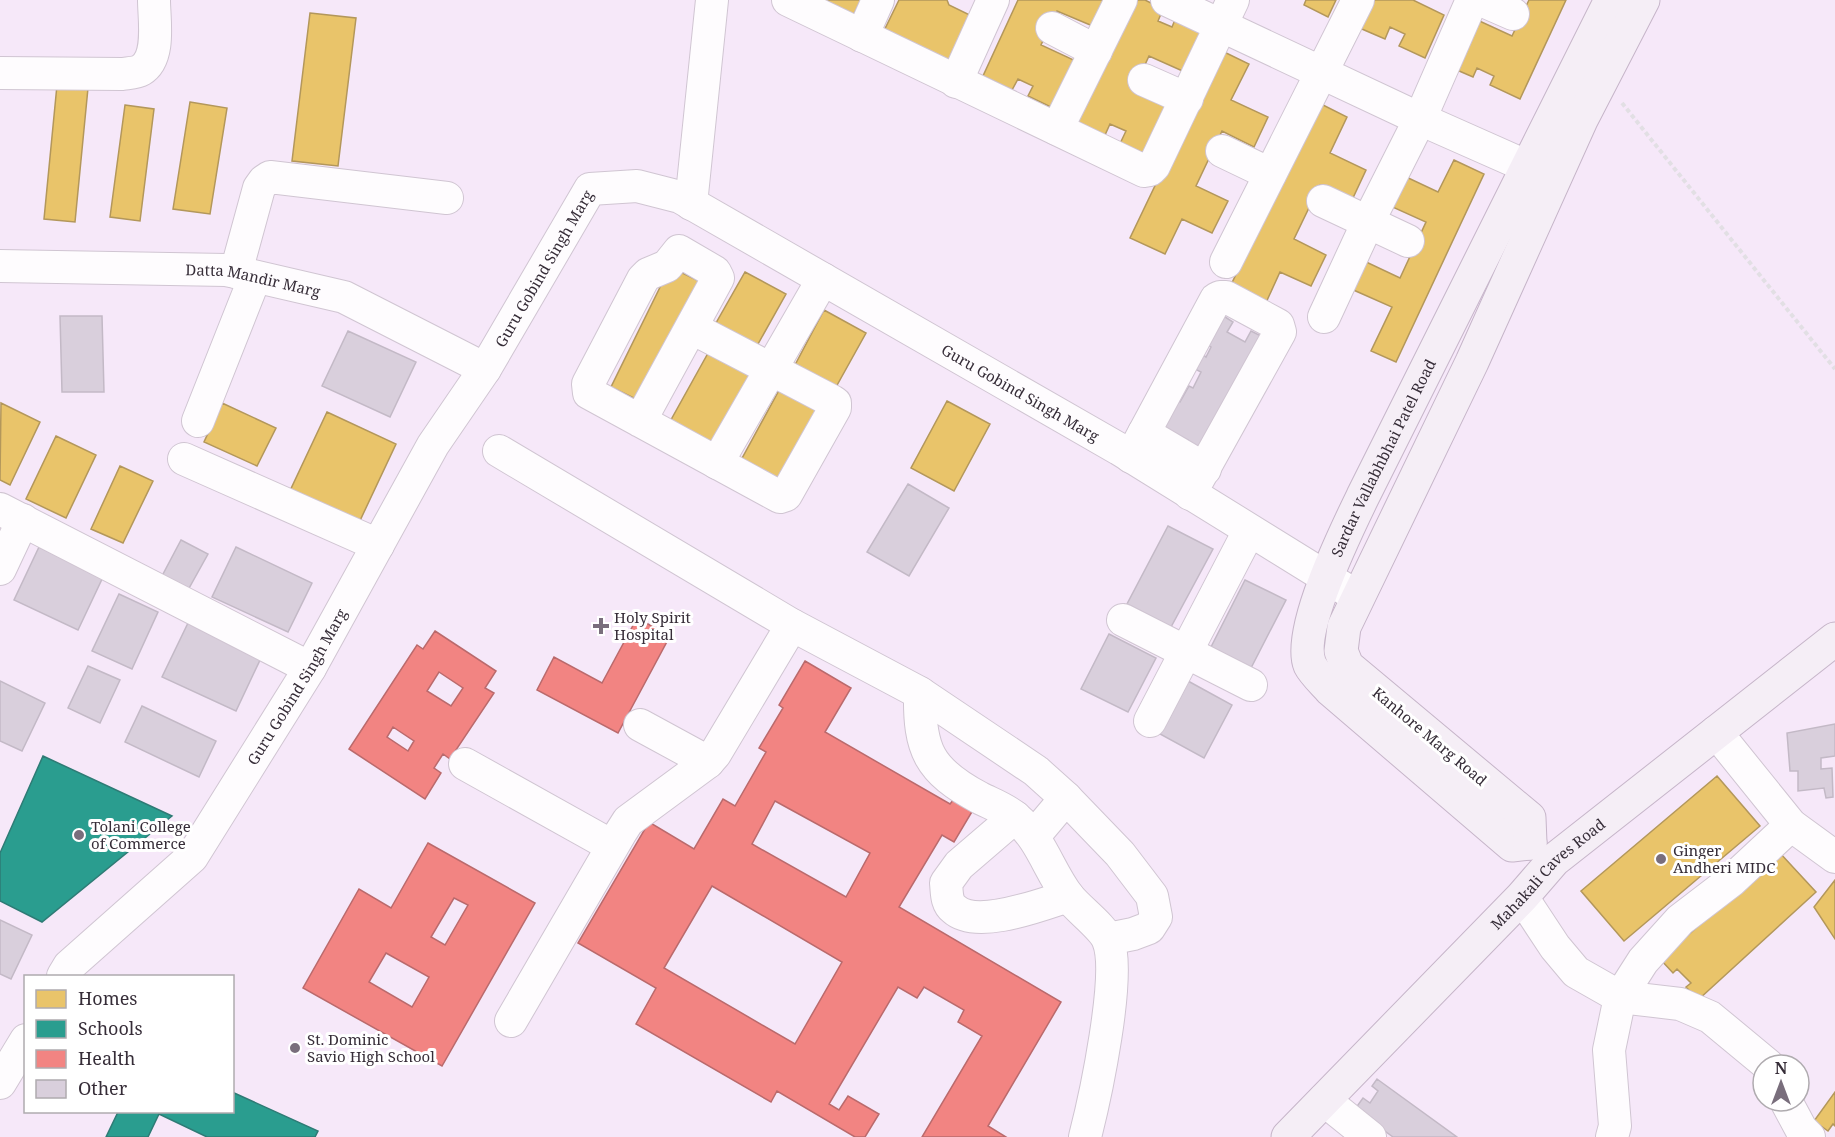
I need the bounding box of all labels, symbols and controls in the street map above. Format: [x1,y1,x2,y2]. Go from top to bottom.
street label: Guru Gobind Singh Marg [490,186,597,351]
street label: Datta Mandir Marg [185,259,322,301]
street label: Guru Gobind Singh Marg [938,339,1103,446]
street label: Sardar Vallabhbhai Patel Road [1326,356,1440,560]
street label: Guru Gobind Singh Marg [242,605,351,769]
place label: Holy Spirit Hospital [614,607,691,644]
marker: Holy Spirit Hospital [592,617,610,635]
street label: Kanhore Marg Road [1369,682,1491,790]
street label: Mahakali Caves Road [1486,814,1609,934]
place label: Tolani College of Commerce [91,816,191,853]
marker: Tolani College of Commerce [72,828,86,842]
place label: Ginger Andheri MIDC [1673,840,1775,877]
marker: Ginger Andheri MIDC [1654,852,1668,866]
legend [24,975,234,1113]
text: Homes [78,986,137,1010]
text: Schools [78,1016,143,1040]
place label: St. Dominic Savio High School [307,1029,435,1066]
marker: St. Dominic Savio High School [288,1041,302,1055]
text: Health [78,1046,135,1070]
north arrow [1751,1053,1811,1113]
text: N [1775,1057,1788,1079]
text: Other [78,1076,128,1100]

